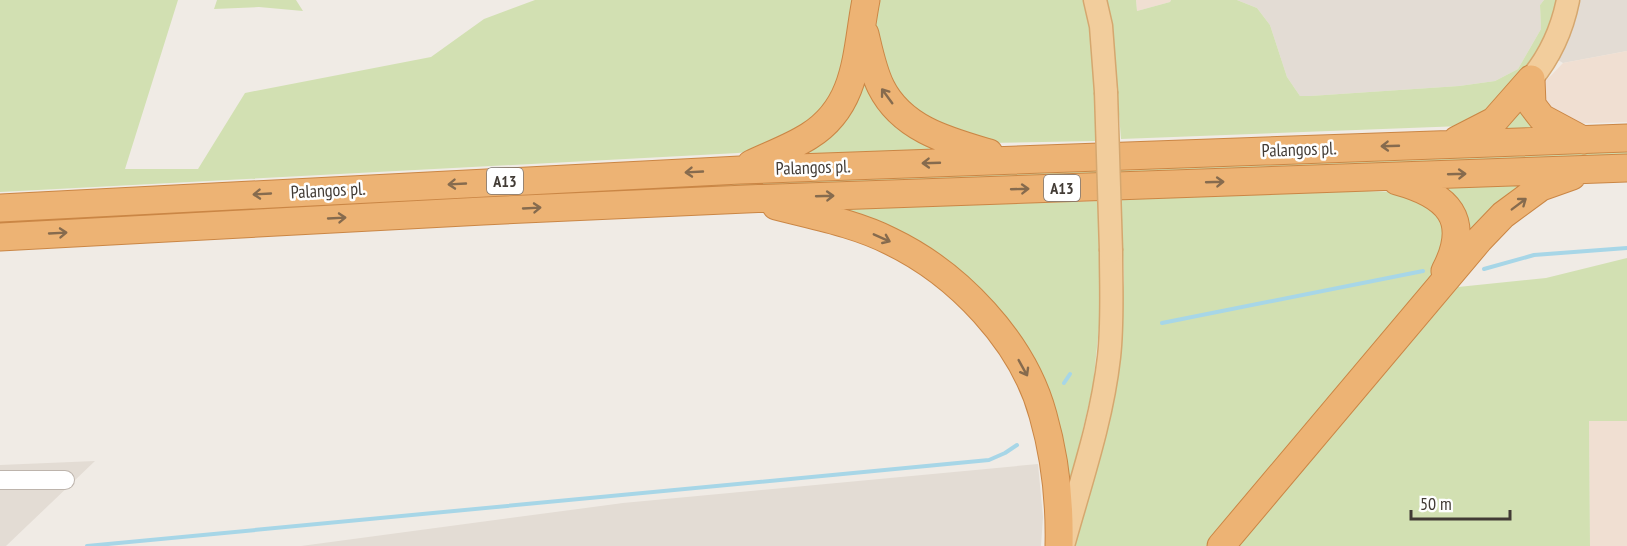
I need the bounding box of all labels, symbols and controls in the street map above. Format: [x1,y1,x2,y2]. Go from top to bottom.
one-way arrow [881,88,893,104]
street label: Palangos pl. [1261,136,1337,162]
one-way arrow [1381,140,1401,152]
street label: Palangos pl. [775,154,851,180]
one-way arrow [921,157,941,168]
one-way arrow [684,166,704,177]
road number: A13 [487,168,523,194]
one-way arrow [1447,168,1467,179]
road number: A13 [1044,175,1080,201]
street label: Palangos pl. [290,177,366,203]
one-way arrow [1204,177,1224,188]
one-way arrow [448,178,468,189]
one-way arrow [1009,183,1029,195]
one-way arrow [253,188,273,199]
one-way arrow [815,190,835,202]
one-way arrow [1510,197,1526,210]
one-way arrow [521,203,541,214]
one-way arrow [327,213,346,224]
one-way arrow [48,228,68,239]
one-way arrow [873,233,891,244]
one-way arrow [1017,359,1029,376]
scale bar [1411,483,1510,521]
text: 50 m [1420,492,1452,515]

